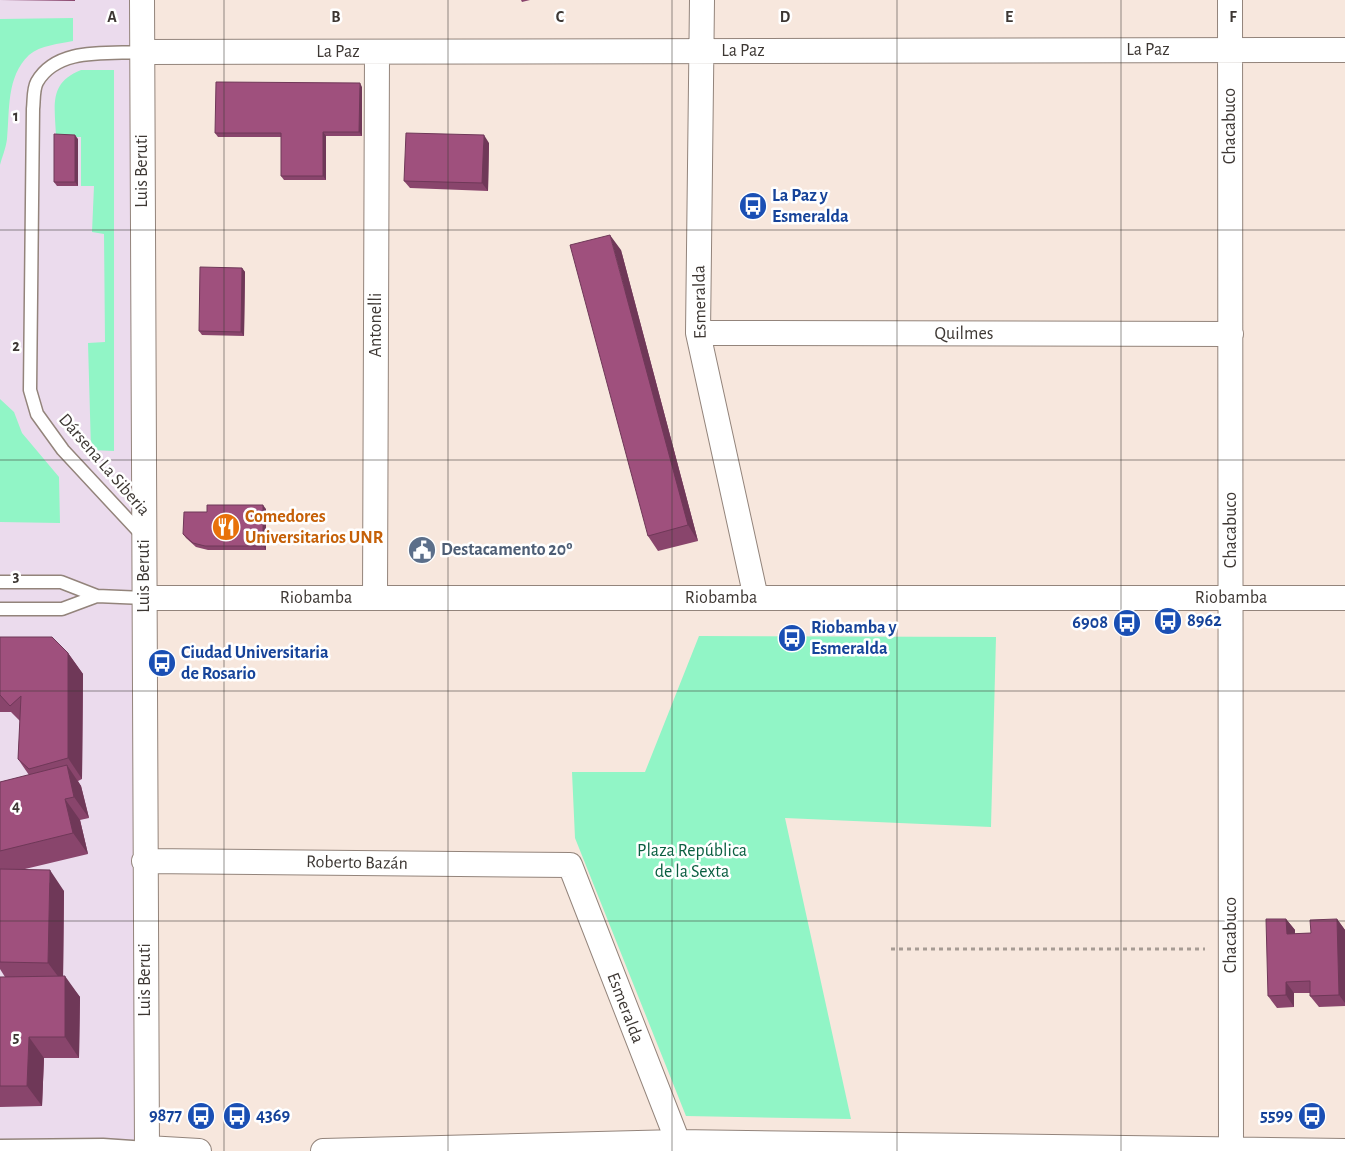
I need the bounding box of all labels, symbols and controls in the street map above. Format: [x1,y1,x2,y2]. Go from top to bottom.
text: A [107,9,117,25]
text: B [331,9,341,25]
text: C [556,9,565,25]
text: D [780,9,791,25]
text: E [1005,9,1013,25]
text: F [1229,9,1237,25]
street label: La Paz [1126,41,1170,59]
street label: La Paz [721,42,765,60]
street label: La Paz [316,43,360,61]
street label: Chacabuco [1221,88,1239,164]
text: 1 [13,108,19,124]
street label: Luis Beruti [133,134,151,208]
place label: La Paz y Esmeralda [772,187,849,226]
bus stop icon: La Paz y Esmeralda [738,191,768,221]
street label: Esmeralda [690,265,710,339]
street label: Antonelli [367,293,385,357]
street label: Quilmes [935,325,993,343]
text: 2 [12,338,20,354]
street label: Dársena La Siberia [55,410,153,520]
street label: Chacabuco [1222,492,1240,568]
place label: Comedores Universitarios UNR [245,508,384,547]
restaurant icon: Comedores Universitarios UNR [211,512,241,542]
public building icon: Destacamento 20º [407,535,437,565]
street label: Luis Beruti [135,539,153,613]
place label: Destacamento 20º [441,541,572,559]
text: 3 [13,568,20,584]
street label: Riobamba [280,589,352,607]
street label: Riobamba [685,589,757,607]
street label: Riobamba [1195,589,1267,607]
bus stop icon: 8962 [1153,606,1183,636]
bus stop icon: 6908 [1112,608,1142,638]
place label: 8962 [1187,612,1222,630]
place label: 6908 [1072,614,1108,632]
place label: Riobamba y Esmeralda [811,619,897,658]
bus stop icon: Riobamba y Esmeralda [777,623,807,653]
place label: Ciudad Universitaria de Rosario [181,644,329,683]
bus stop icon: Ciudad Universitaria de Rosario [147,648,177,678]
text: 4 [12,798,20,814]
park label: Plaza República de la Sexta [637,842,747,881]
street label: Roberto Bazán [306,853,408,873]
street label: Chacabuco [1222,897,1240,973]
street label: Luis Beruti [136,943,154,1017]
street label: Esmeralda [603,970,647,1046]
text: 5 [13,1029,20,1045]
bus stop icon: 9877 [186,1101,216,1131]
bus stop icon: 4369 [222,1101,252,1131]
bus stop icon: 5599 [1297,1101,1327,1131]
place label: 9877 [149,1107,182,1125]
place label: 4369 [256,1107,291,1125]
place label: 5599 [1260,1107,1293,1125]

